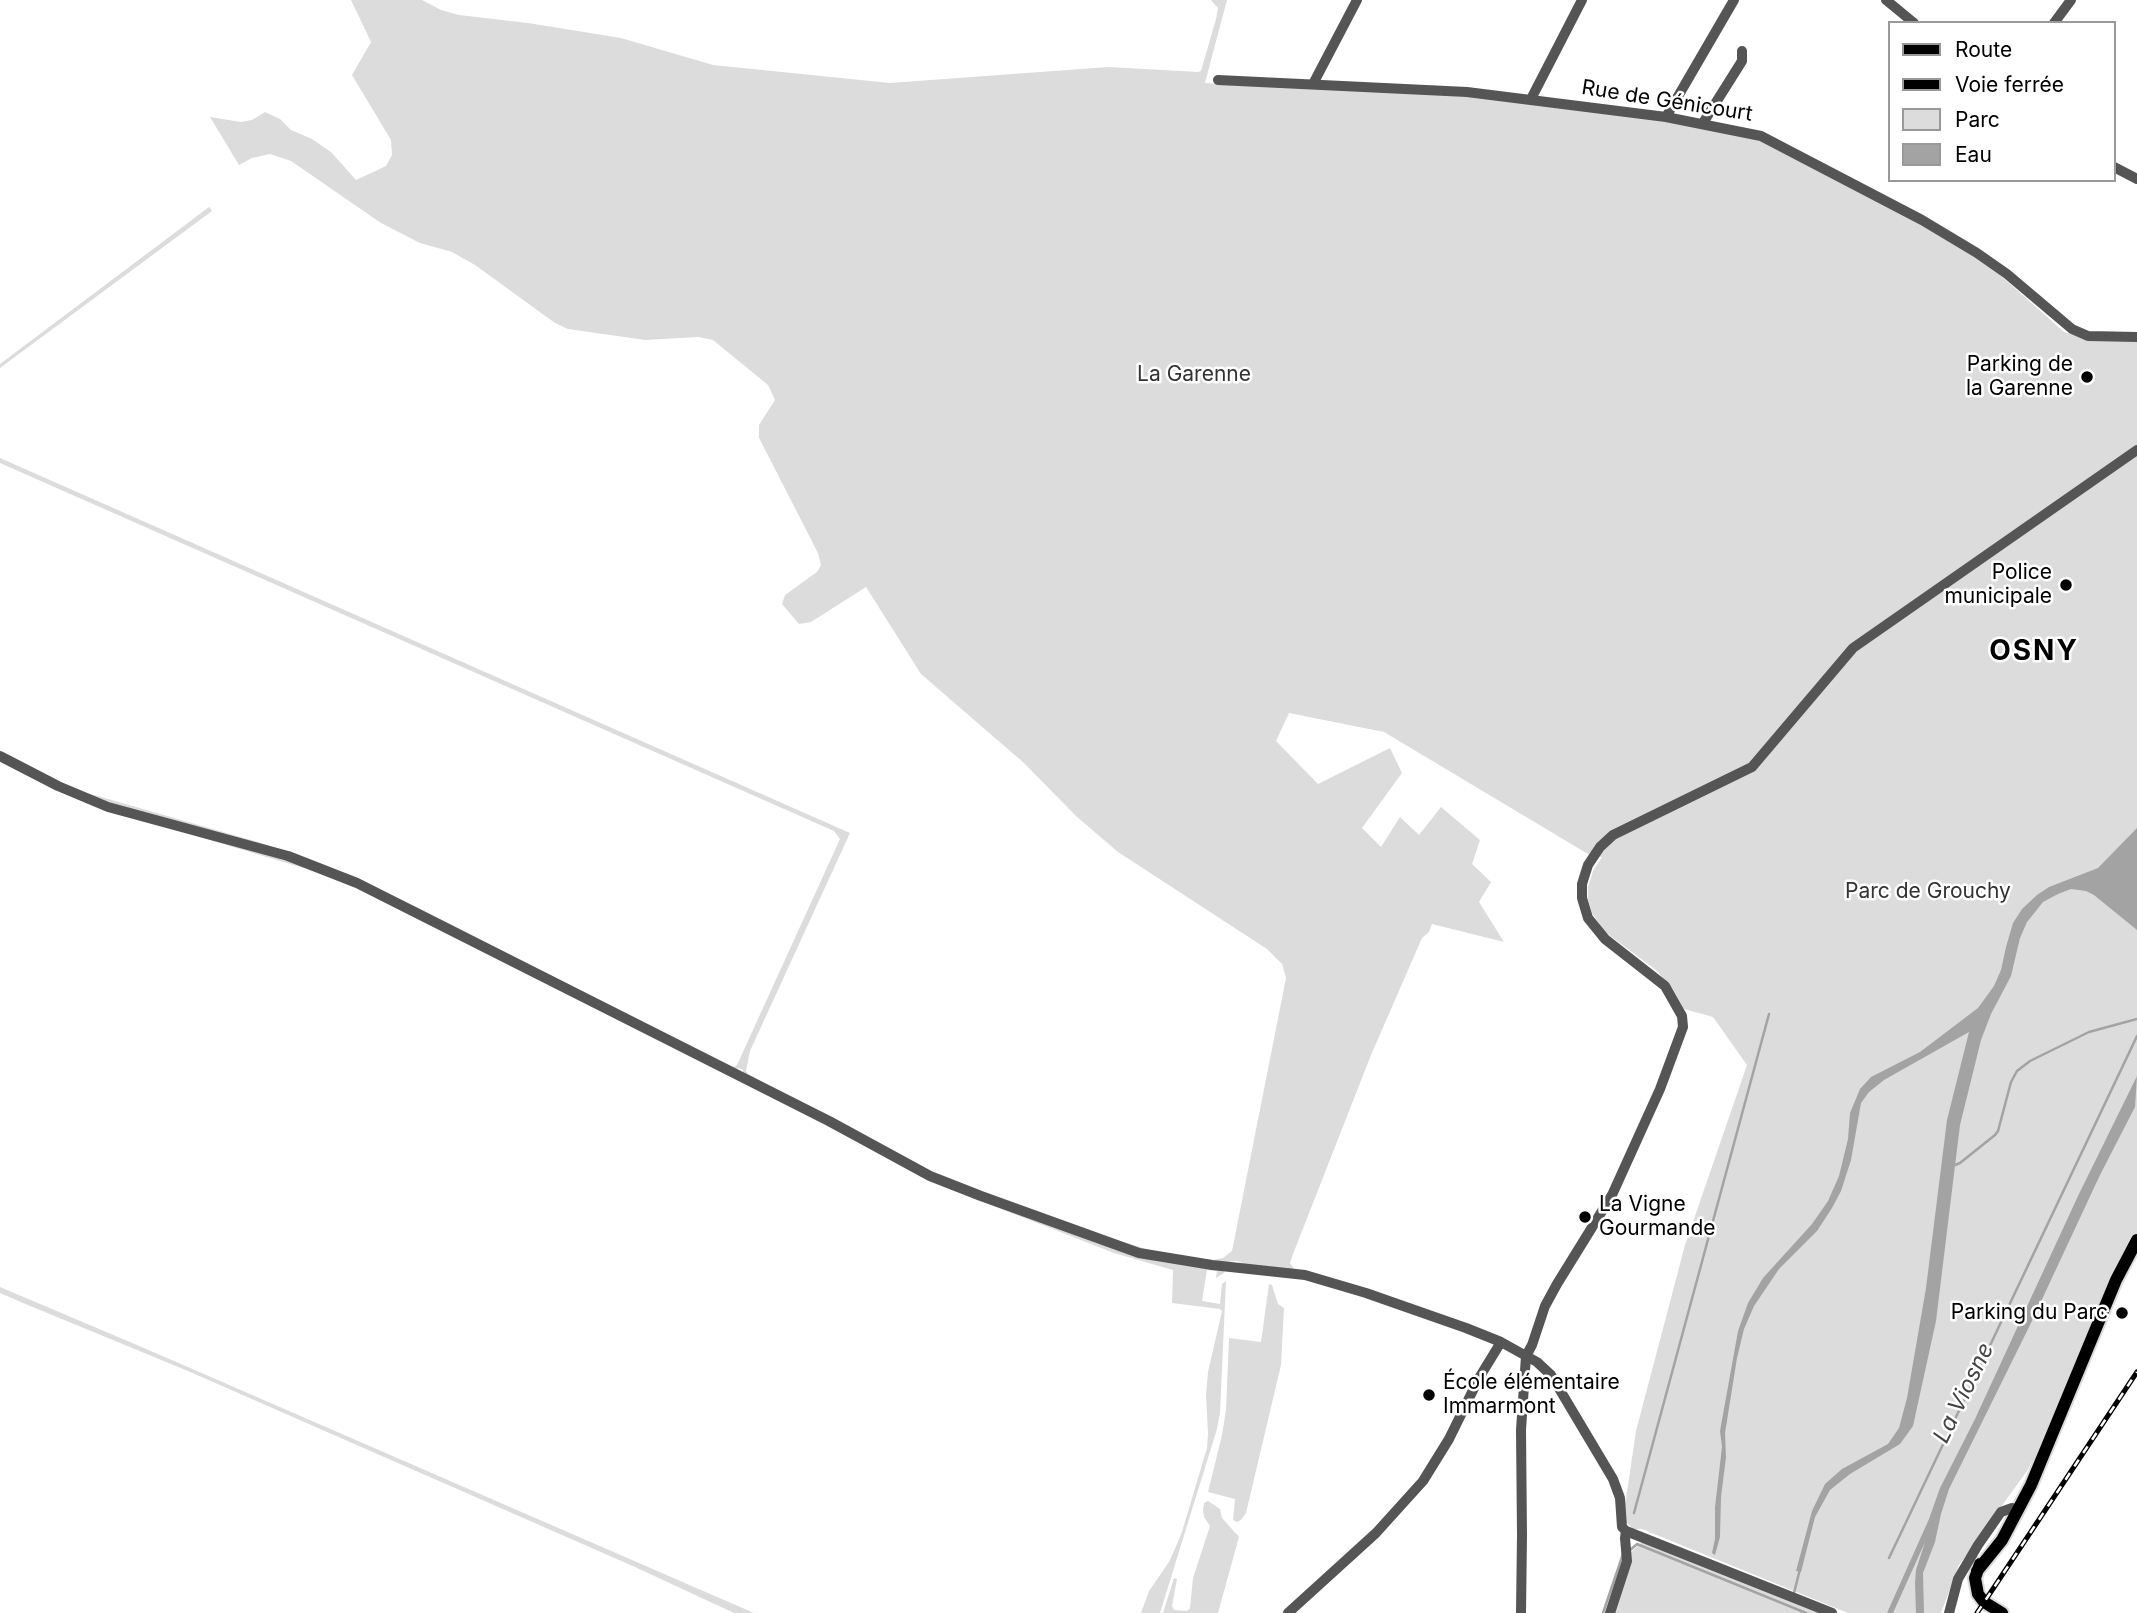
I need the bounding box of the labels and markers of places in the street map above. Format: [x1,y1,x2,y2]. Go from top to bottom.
place label: Parking de la Garenne [1966,352,2073,402]
marker: Parking de la Garenne [2079,369,2095,385]
place label: Police municipale [1944,560,2052,610]
marker: Police municipale [2058,577,2074,593]
place label: La Vigne Gourmande [1599,1192,1716,1242]
marker: La Vigne Gourmande [1577,1209,1593,1225]
place label: Parking du Parc [1951,1300,2108,1326]
marker: Parking du Parc [2114,1305,2130,1321]
place label: École élémentaire Immarmont [1443,1370,1620,1420]
marker: École élémentaire Immarmont [1421,1387,1437,1403]

